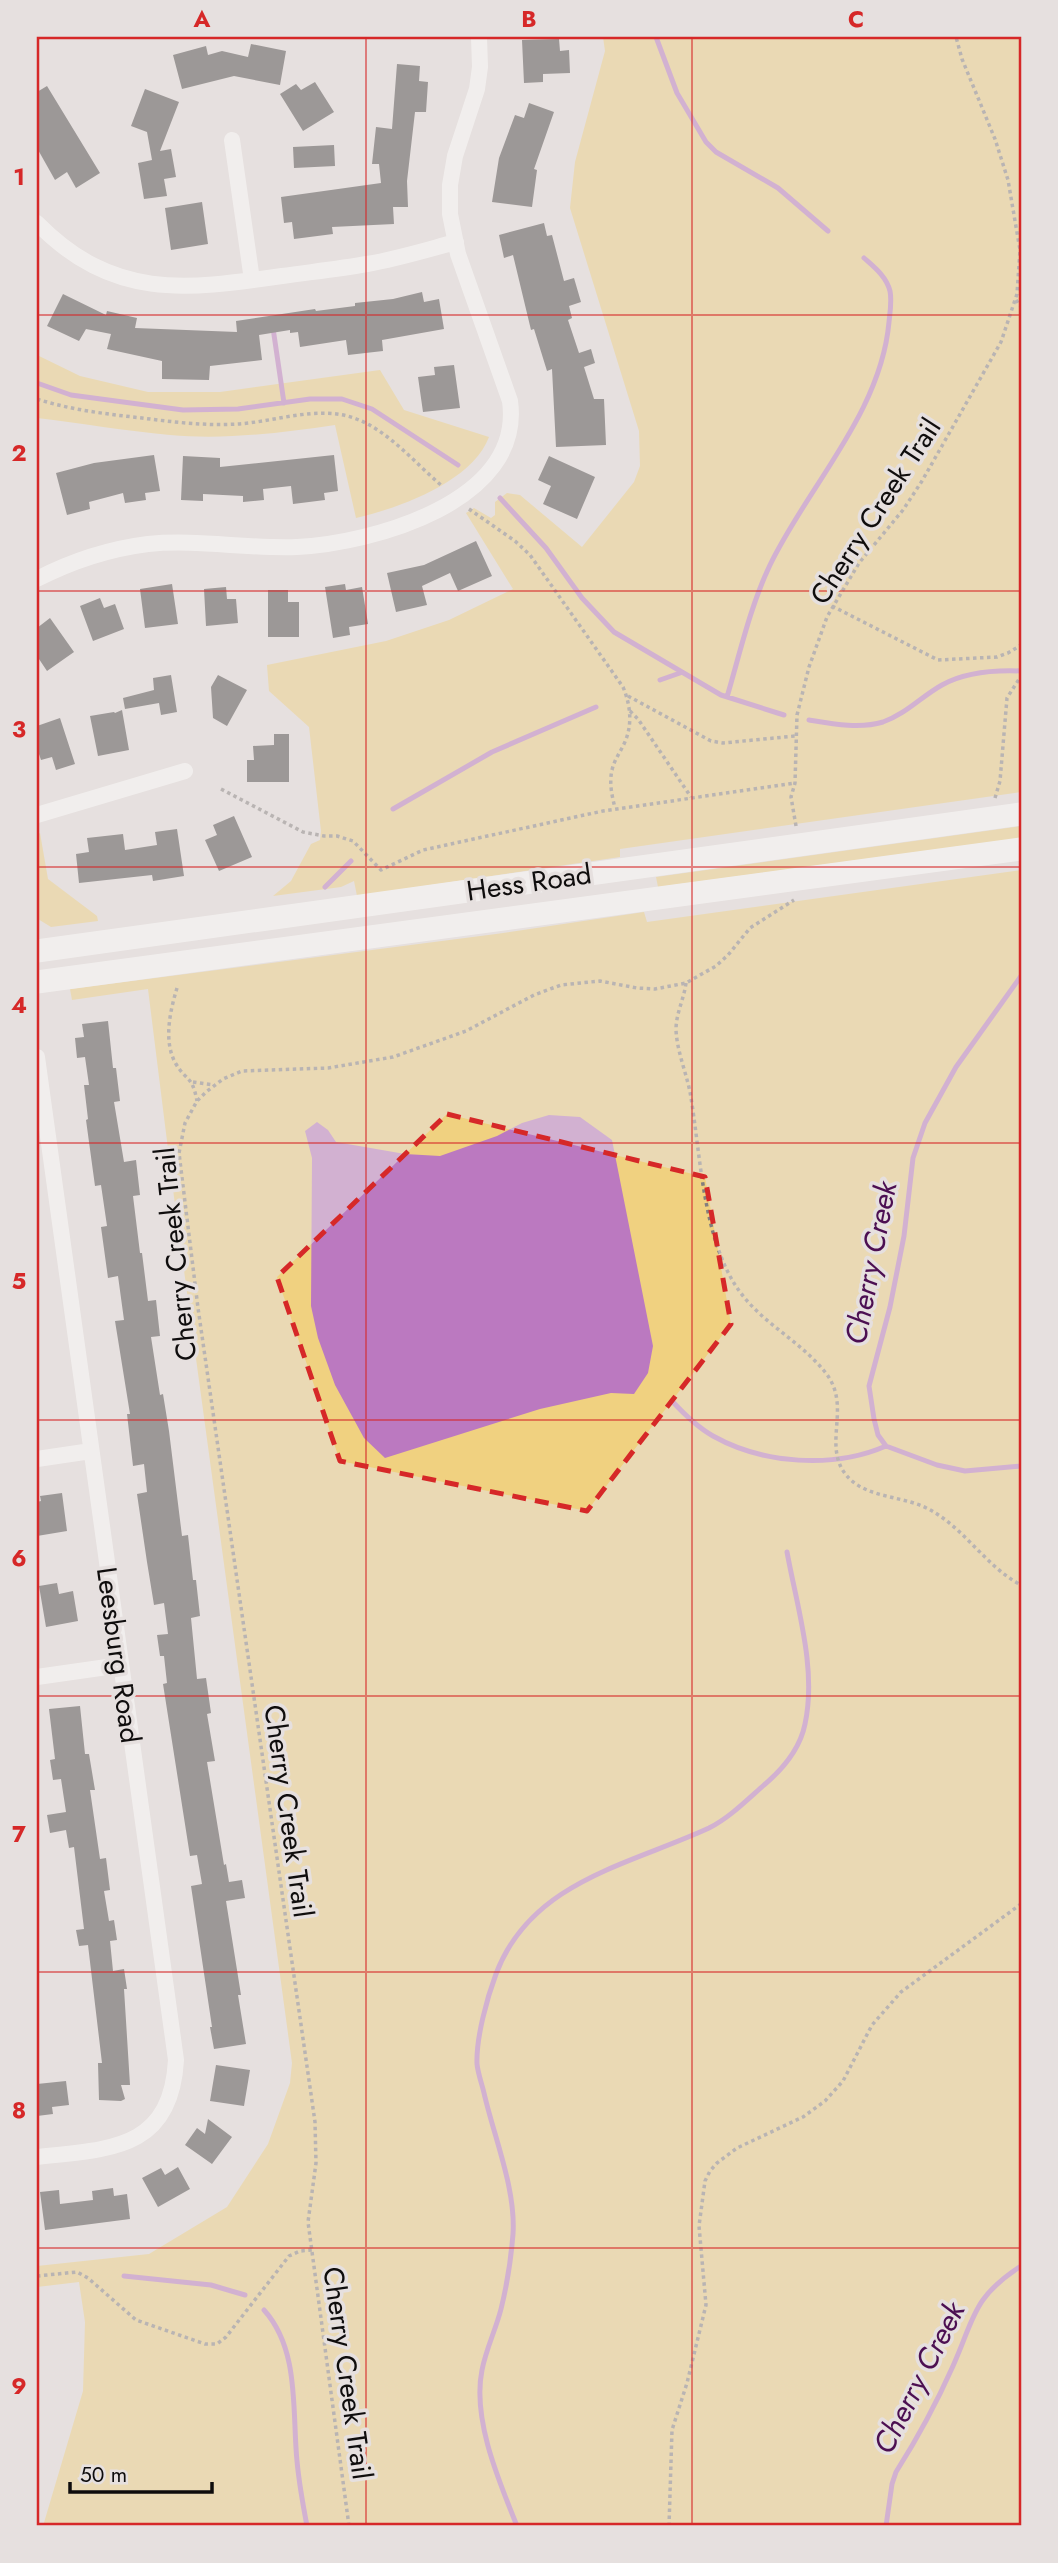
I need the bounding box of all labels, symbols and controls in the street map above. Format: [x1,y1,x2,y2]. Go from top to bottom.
text: A [193,2,211,36]
text: B [521,2,537,36]
text: C [848,2,864,36]
text: 1 [13,160,25,194]
street label: Cherry Creek Trail [800,410,951,612]
text: 2 [11,436,27,470]
text: 3 [12,712,26,746]
street label: Hess Road [464,853,594,912]
text: 4 [11,988,27,1022]
street label: Cherry Creek Trail [144,1145,207,1363]
water label: Cherry Creek [834,1177,908,1348]
text: 5 [12,1264,26,1298]
text: 6 [11,1541,27,1575]
street label: Leesburg Road [86,1564,151,1746]
street label: Cherry Creek Trail [253,1702,324,1920]
text: 7 [12,1817,26,1851]
text: 8 [12,2093,26,2127]
street label: Cherry Creek Trail [312,2264,383,2482]
water label: Cherry Creek [862,2293,976,2461]
text: 9 [11,2369,27,2403]
scale bar [70,2451,212,2495]
text: 50 m [80,2460,127,2490]

